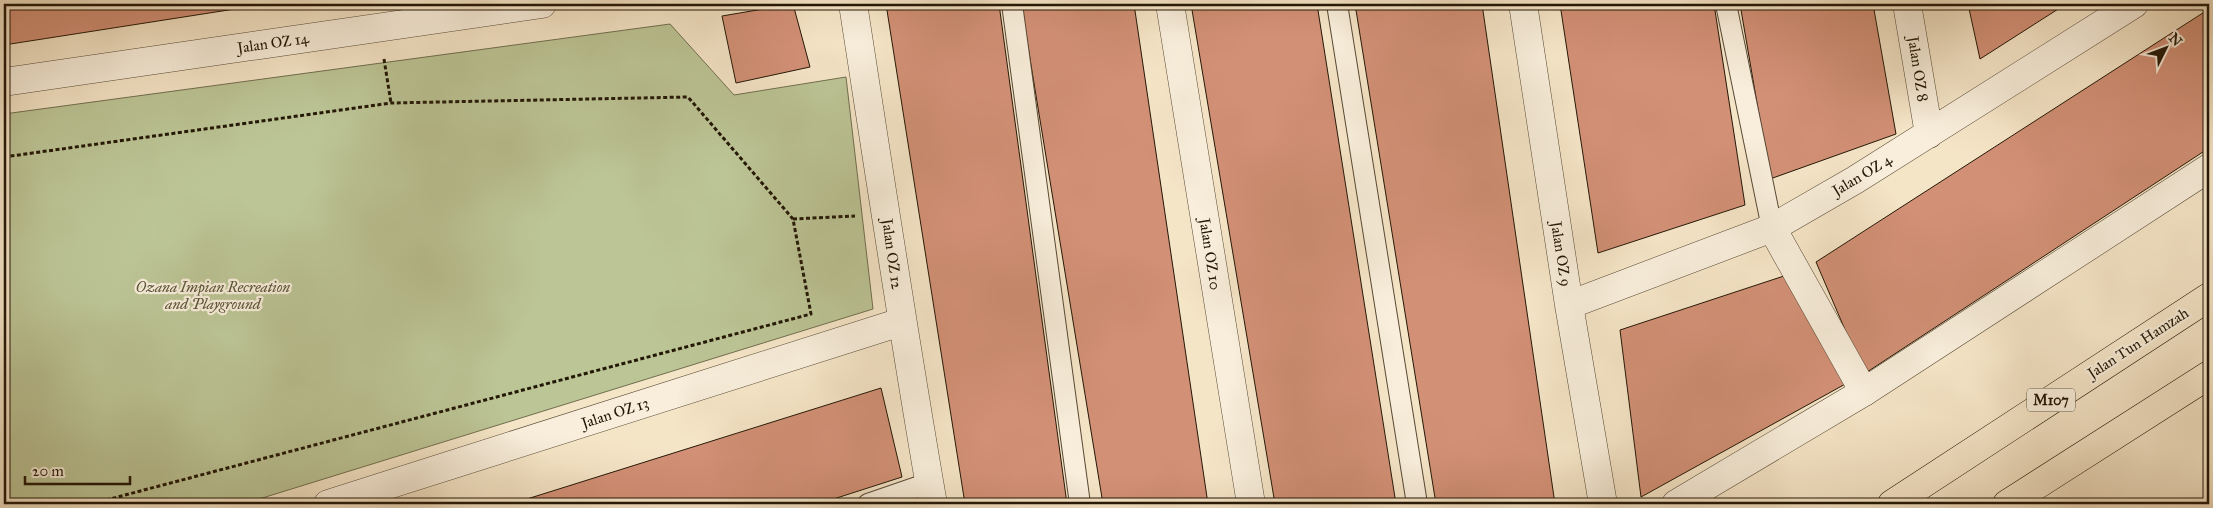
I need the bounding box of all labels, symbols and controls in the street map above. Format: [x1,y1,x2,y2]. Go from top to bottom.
north arrow [2140,22,2190,72]
street label: Jalan OZ 14 [234,29,311,58]
text: N [2165,30,2186,50]
street label: Jalan OZ 8 [1903,33,1932,103]
street label: Jalan OZ 4 [1827,150,1896,202]
street label: Jalan OZ 10 [1194,215,1225,291]
street label: Jalan OZ 12 [877,216,906,291]
street label: Jalan OZ 9 [1546,218,1575,288]
park label: Ozana Impian Recreation and Playground [136,278,290,313]
street label: Jalan Tun Hamzah [2082,303,2193,384]
road number: M107 [2027,388,2075,412]
street label: Jalan OZ 13 [577,394,651,434]
scale bar [25,453,130,485]
text: 20 m [32,462,64,480]

